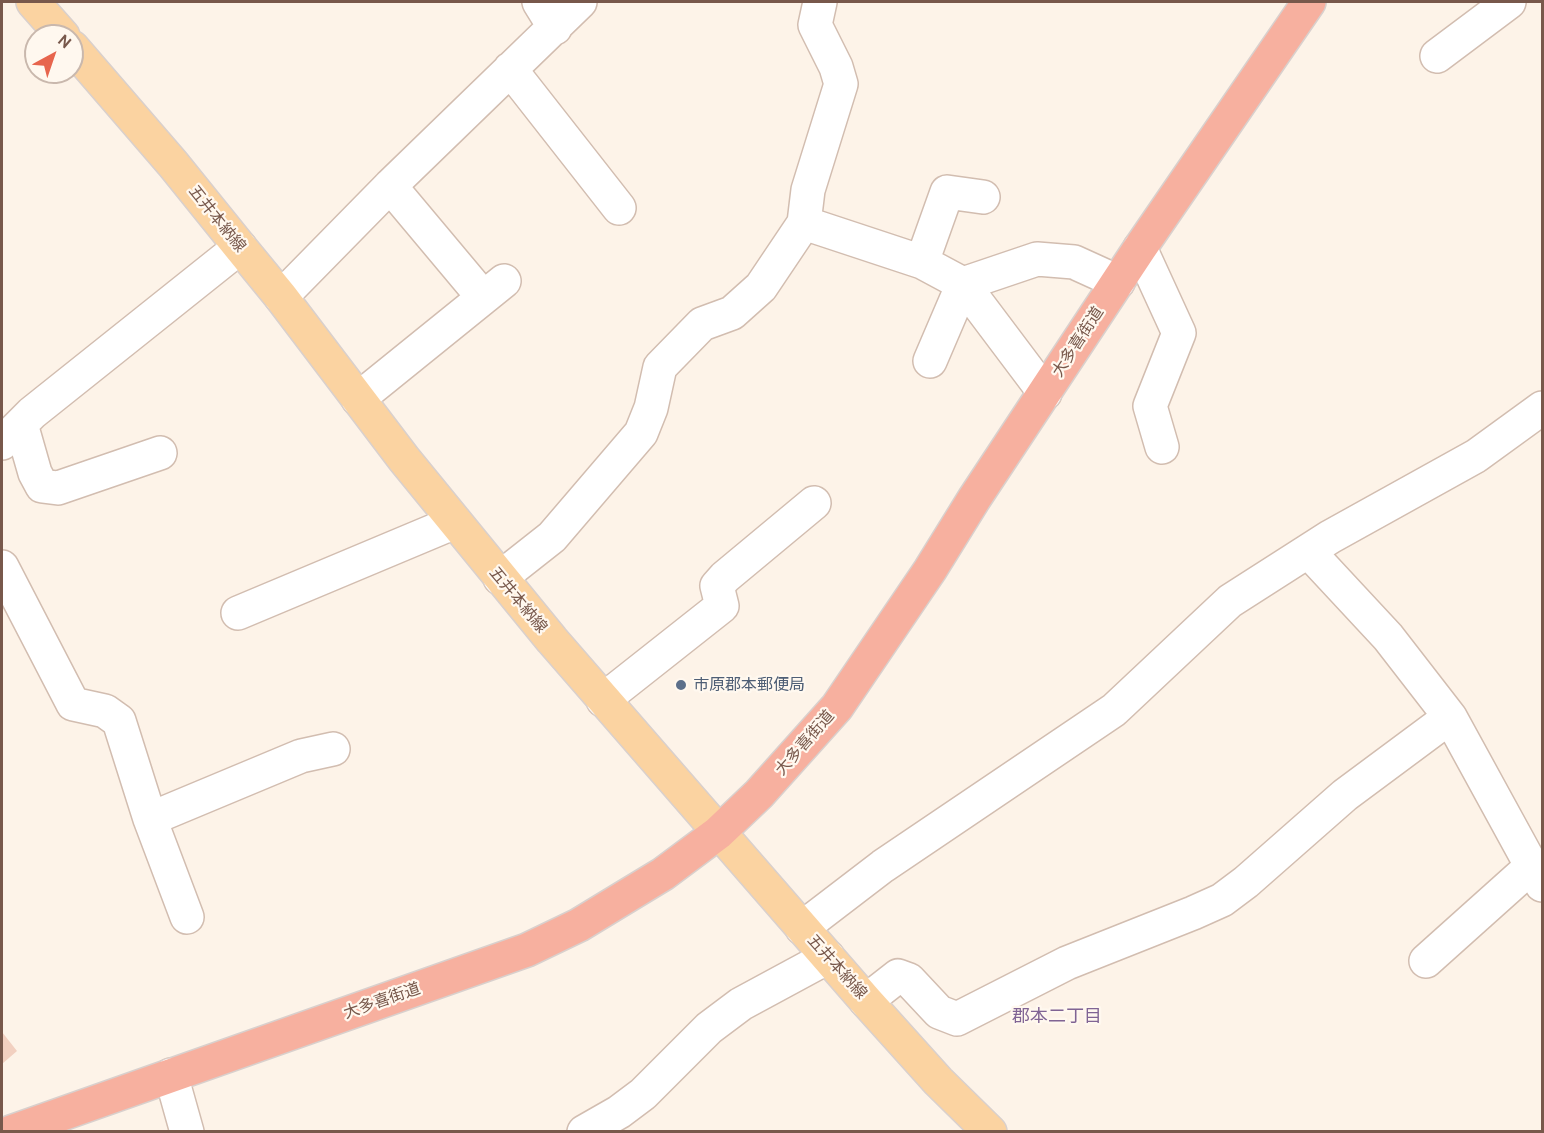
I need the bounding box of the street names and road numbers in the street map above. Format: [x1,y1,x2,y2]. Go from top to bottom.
street label: 五井本納線 [184,182,250,256]
street label: 大多喜街道 [1048,303,1108,381]
street label: 五井本納線 [485,563,551,637]
street label: 大多喜街道 [772,707,838,779]
street label: 五井本納線 [803,931,871,1003]
street label: 大多喜街道 [341,979,423,1023]

